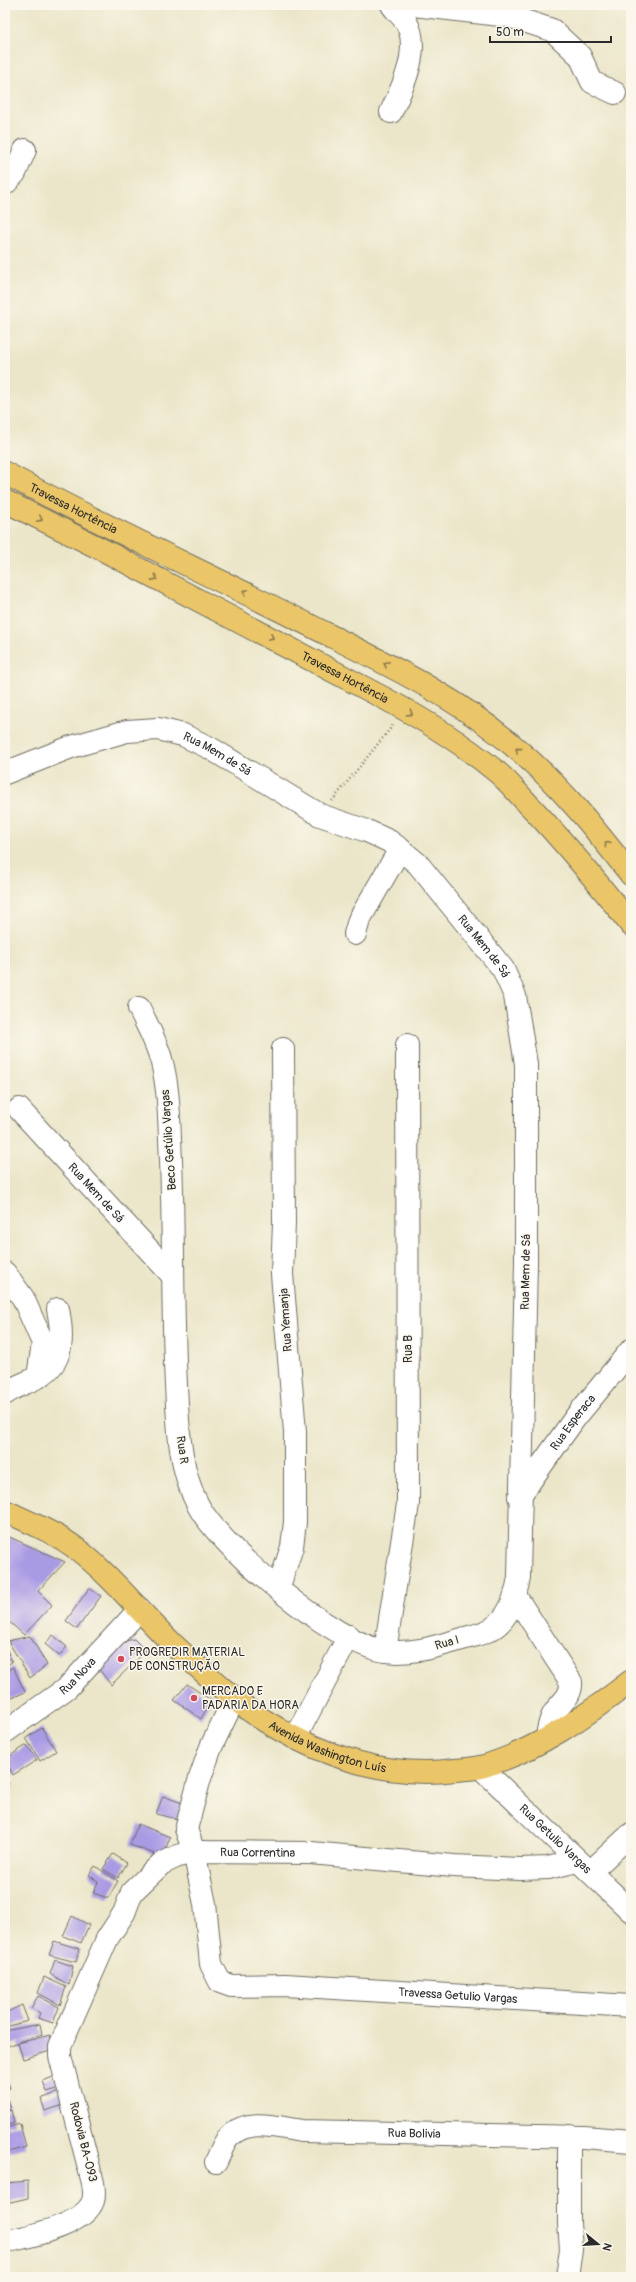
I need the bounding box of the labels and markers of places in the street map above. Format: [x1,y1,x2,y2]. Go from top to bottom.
place label: PROGREDIR MATERIAL DE CONSTRUÇÃO [129,1645,245,1674]
marker: PROGREDIR MATERIAL DE CONSTRUÇÃO [116,1654,126,1664]
place label: MERCADO E PADARIA DA HORA [202,1684,299,1713]
marker: MERCADO E PADARIA DA HORA [189,1693,199,1703]

